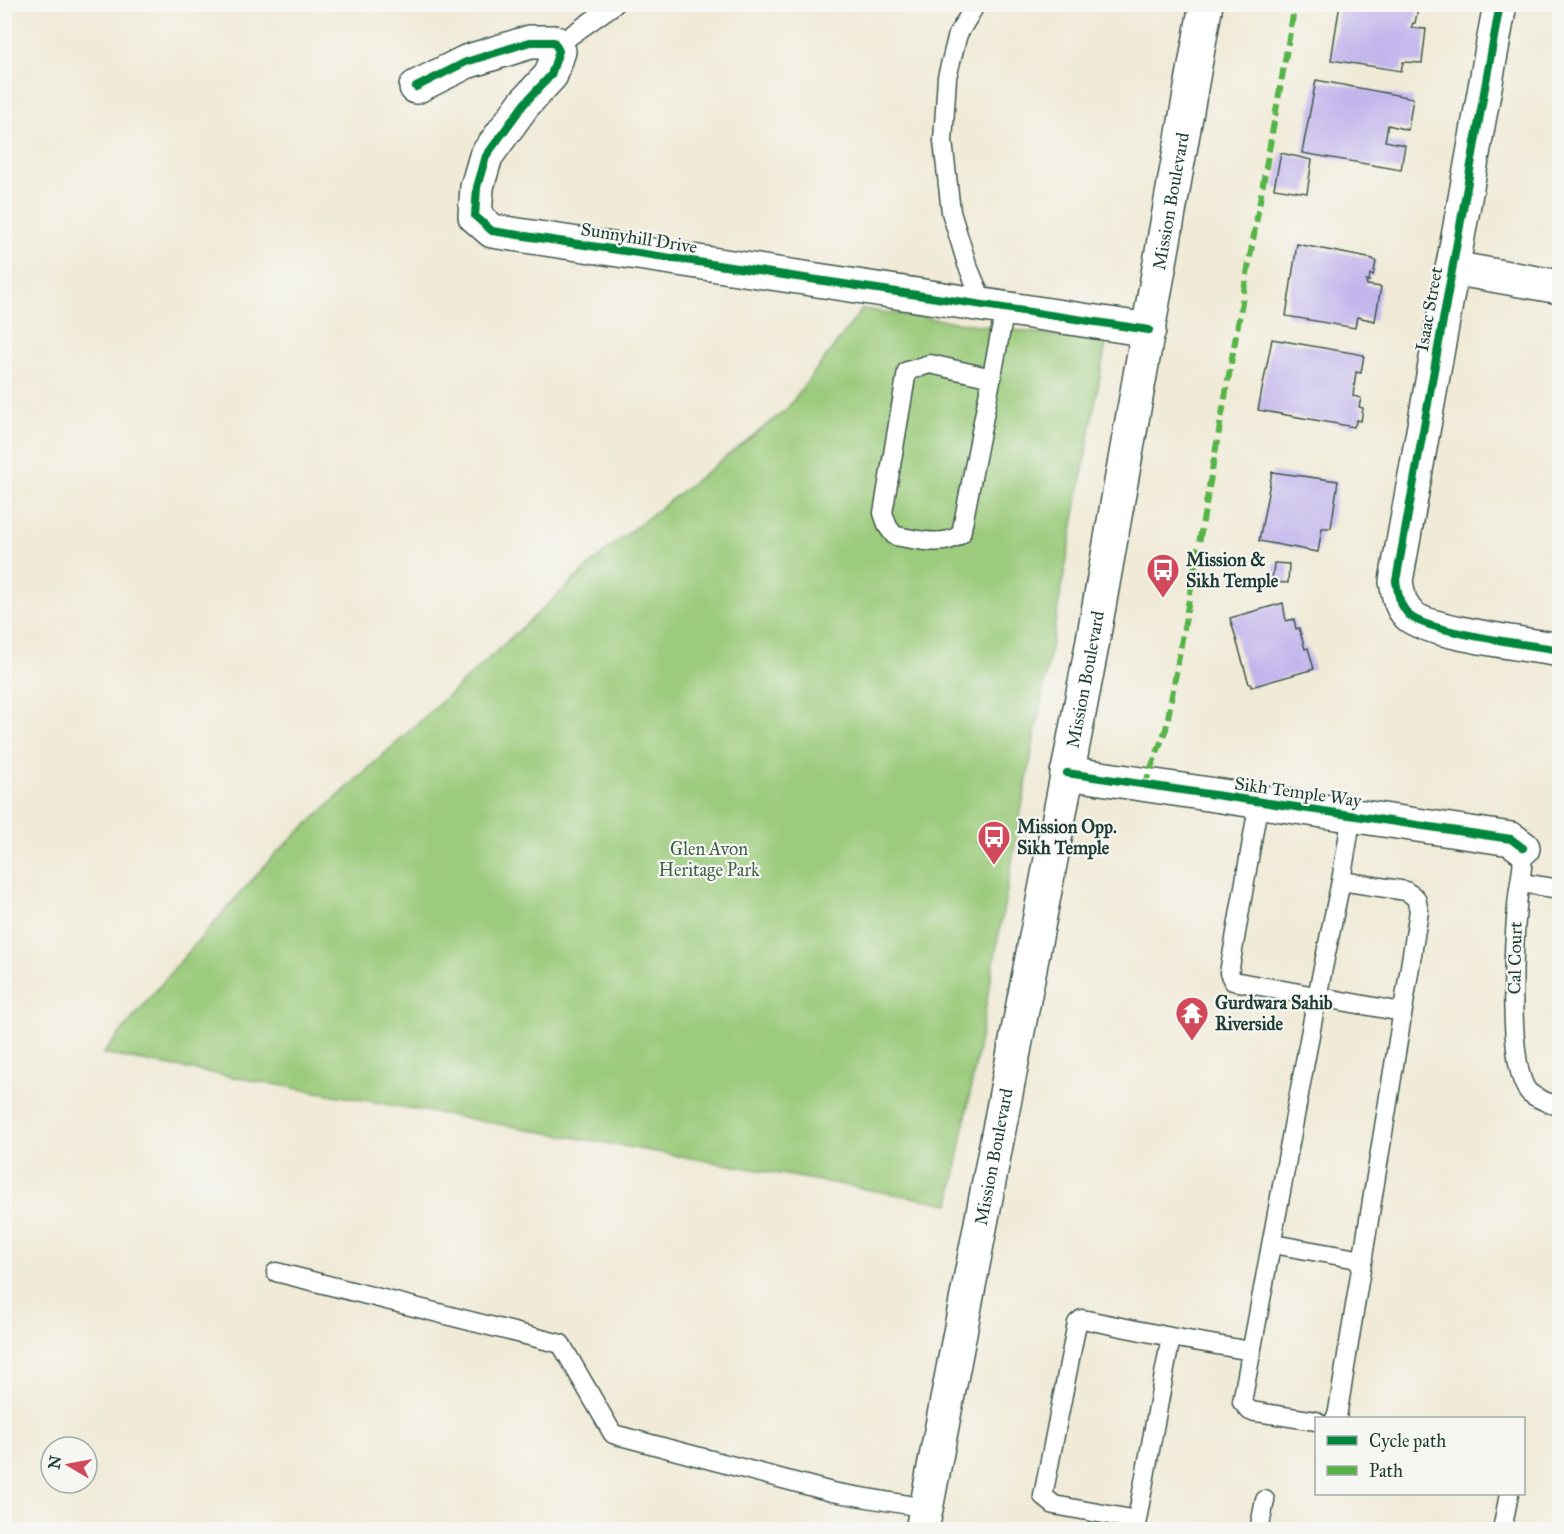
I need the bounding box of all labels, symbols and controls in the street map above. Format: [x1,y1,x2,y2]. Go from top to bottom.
street label: Mission Boulevard [1148,131,1194,272]
street label: Sunnyhill Drive [579,218,699,258]
street label: Isaac Street [1411,264,1447,353]
place label: Mission & Sikh Temple [1186,549,1279,593]
bus stop icon: Mission & Sikh Temple [1145,552,1181,599]
street label: Mission Boulevard [1062,609,1109,750]
street label: Sikh Temple Way [1233,772,1364,812]
place label: Mission Opp. Sikh Temple [1017,816,1117,860]
bus stop icon: Mission Opp. Sikh Temple [976,819,1012,866]
park label: Glen Avon Heritage Park [659,838,760,882]
street label: Cal Court [1503,921,1527,995]
place label: Gurdwara Sahib Riverside [1215,992,1333,1035]
temple icon: Gurdwara Sahib Riverside [1174,995,1210,1042]
street label: Mission Boulevard [970,1086,1018,1227]
legend [1315,1417,1525,1495]
text: Cycle path [1369,1430,1446,1452]
north arrow [39,1435,99,1495]
text: N [44,1454,65,1471]
text: Path [1369,1460,1403,1482]

